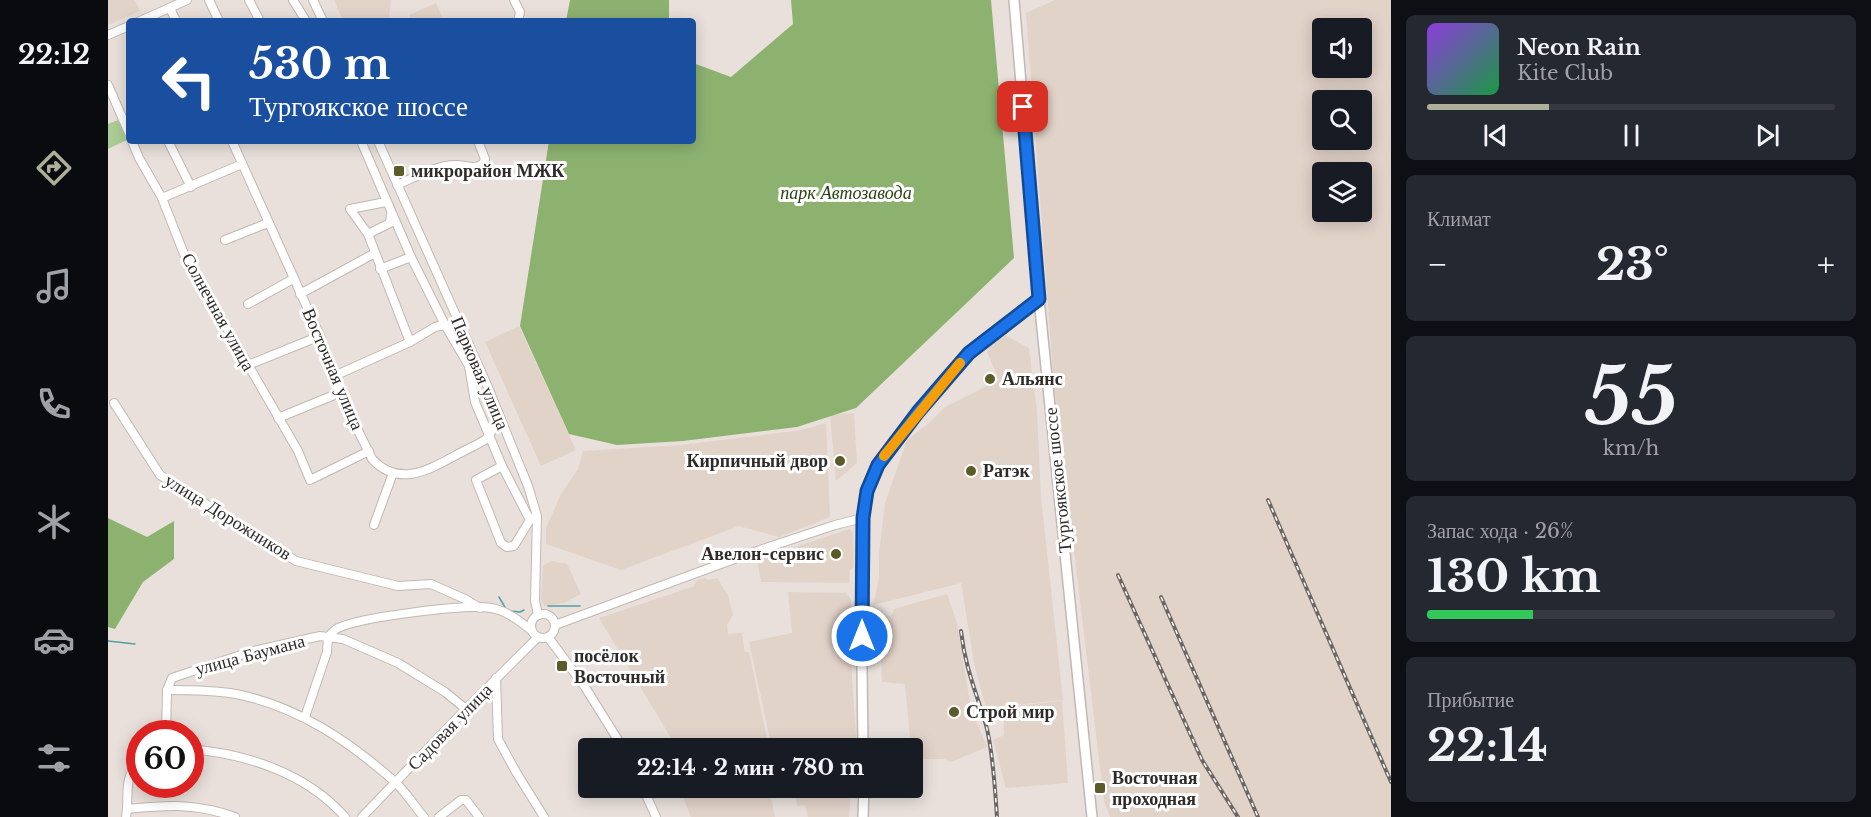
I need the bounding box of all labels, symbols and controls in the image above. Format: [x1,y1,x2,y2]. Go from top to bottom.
map controls [1312,18,1372,222]
button: sound [1312,18,1372,78]
text: Neon Rain [1517,34,1641,61]
text: 22:12 [18,38,90,71]
text: 530 m [249,38,390,90]
icon: left [150,42,228,120]
text: Kite Club [1517,61,1613,85]
pin [997,81,1048,132]
text: Тургоякское шоссе [249,90,468,123]
icon: arrive [1006,90,1039,123]
button: search [1312,90,1372,150]
icon: previous [1479,119,1512,152]
icon: pause [1615,119,1648,152]
icon: next [1751,119,1784,152]
icon: directions [33,147,75,189]
place label: микрорайон МЖК [411,160,564,182]
button: layers [1312,162,1372,222]
marker: микрорайон МЖК [392,164,406,178]
park label: парк Автозавода [780,182,912,204]
text: Климат [1427,207,1491,231]
text: 23° [1596,236,1669,292]
text: − [1427,244,1448,285]
text: + [1817,244,1835,285]
street label: Солнечная улица [177,249,259,375]
icon: music [33,265,75,307]
street label: Восточная улица [297,305,369,433]
street label: Парковая улица [446,313,514,433]
text: 55 [1585,348,1677,445]
place label: Альянс [1002,368,1063,390]
marker: Альянс [983,372,997,386]
icon: phone [33,383,75,425]
street label: Тургоякское шоссе [1039,406,1077,554]
text: km/h [1603,436,1659,460]
place label: Кирпичный двор [686,450,828,472]
marker: Кирпичный двор [833,454,847,468]
place label: Ратэк [983,460,1031,482]
marker: Ратэк [964,464,978,478]
street label: улица Дорожников [160,469,296,565]
icon: climate [33,501,75,543]
text: Запас хода · 26% [1427,519,1573,543]
place label: Авелон-сервис [701,543,824,565]
marker: Авелон-сервис [829,547,843,561]
text: 130 km [1427,548,1601,604]
position arrow [830,604,894,668]
icon: car [33,619,75,661]
street label: улица Баумана [193,630,307,680]
place label: посёлок Восточный [574,645,665,688]
marker: посёлок Восточный [555,659,569,673]
street label: Садовая улица [403,679,497,775]
text: Прибытие [1427,688,1514,712]
place label: Строй мир [966,701,1055,723]
marker: Строй мир [947,705,961,719]
text: 22:14 [1427,717,1548,773]
speed limit sign: 60 [126,720,204,798]
icon: filters [33,737,75,779]
text: 22:14 · 2 мин · 780 m [637,754,864,781]
place label: Восточная проходная [1112,767,1198,810]
marker: Восточная проходная [1093,781,1107,795]

